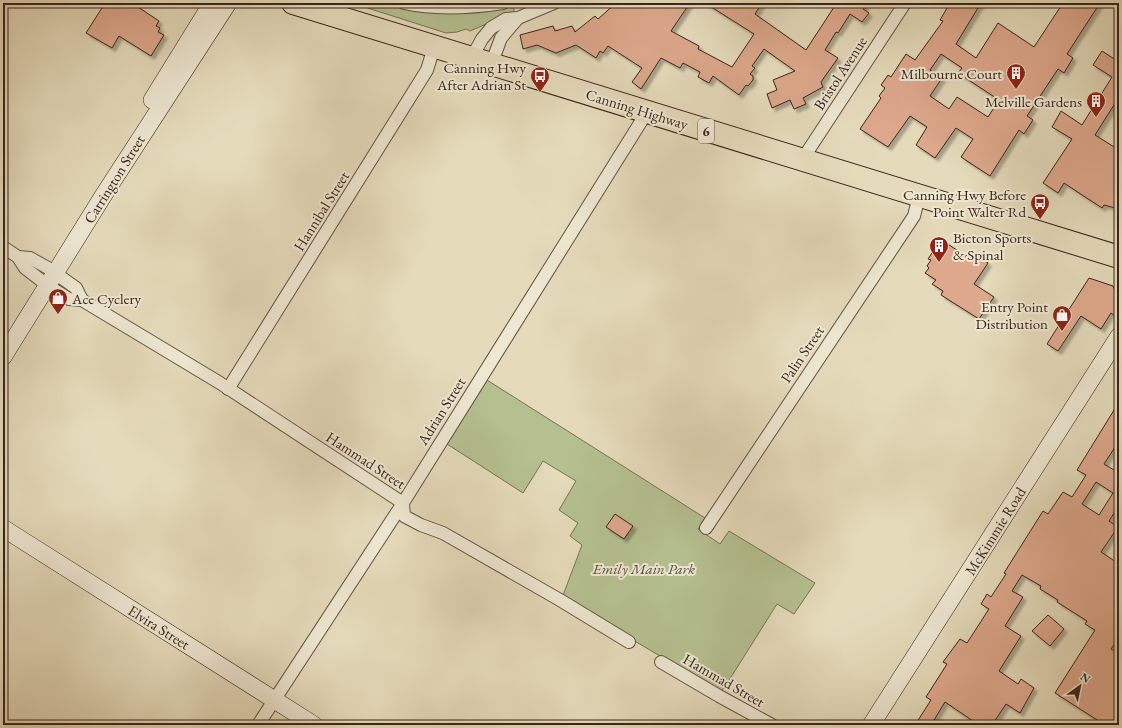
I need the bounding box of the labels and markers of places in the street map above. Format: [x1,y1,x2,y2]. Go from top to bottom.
place label: Canning Hwy After Adrian St [436,58,526,94]
building icon: Milbourne Court [1005,62,1027,90]
place label: Milbourne Court [901,64,1002,83]
bus stop icon: Canning Hwy After Adrian St [529,65,551,93]
building icon: Melville Gardens [1085,90,1107,118]
place label: Melville Gardens [985,92,1082,111]
place label: Canning Hwy Before Point Walter Rd [903,185,1026,221]
bus stop icon: Canning Hwy Before Point Walter Rd [1029,192,1051,220]
place label: Bicton Sports & Spinal [953,228,1032,264]
building icon: Bicton Sports & Spinal [928,235,950,263]
shop icon: Ace Cyclery [47,287,69,315]
place label: Ace Cyclery [71,289,141,308]
place label: Entry Point Distribution [975,297,1048,333]
shop icon: Entry Point Distribution [1051,304,1073,332]

